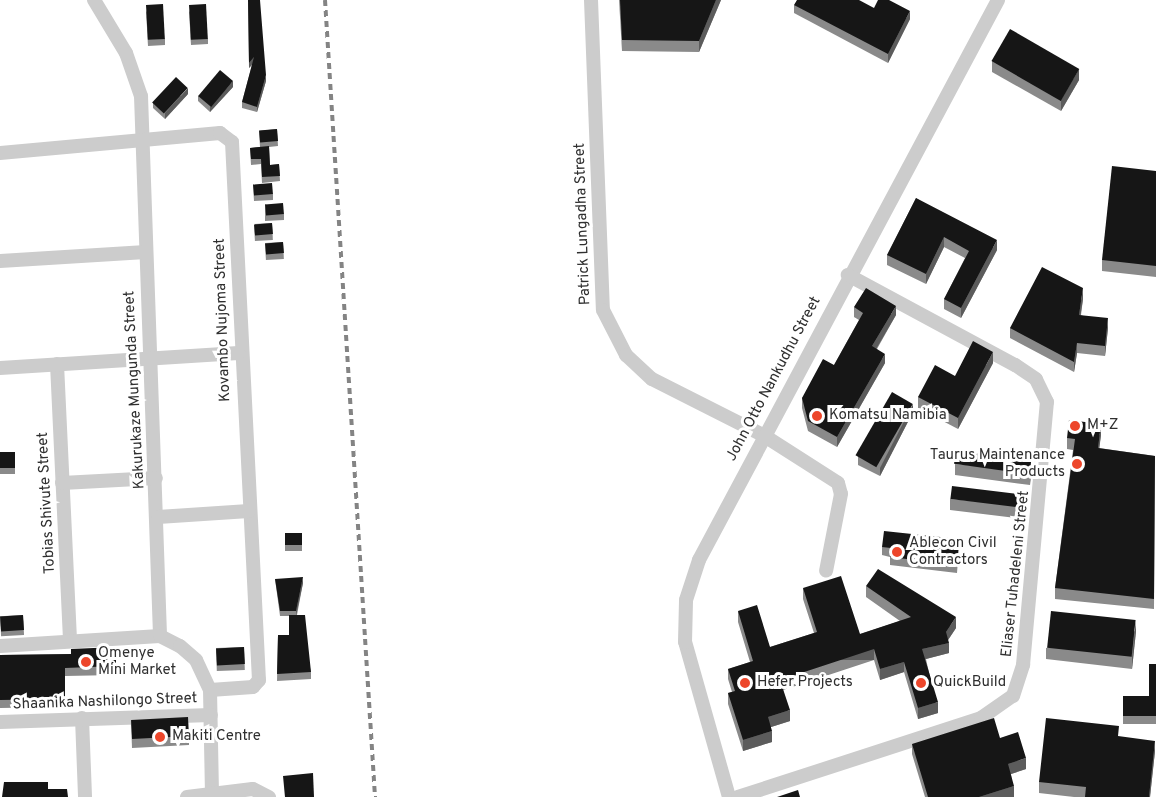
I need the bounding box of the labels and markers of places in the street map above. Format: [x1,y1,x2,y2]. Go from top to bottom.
place label: Komatsu Namibia [829,407,947,425]
marker: Komatsu Namibia [810,409,824,423]
place label: M+Z [1087,417,1118,435]
marker: M+Z [1068,419,1082,433]
place label: Taurus Maintenance Products [930,446,1065,481]
marker: Taurus Maintenance Products [1070,457,1084,471]
place label: Ablecon Civil Contractors [909,534,997,569]
marker: Ablecon Civil Contractors [890,545,904,559]
place label: Omenye Mini Market [98,644,176,679]
marker: Omenye Mini Market [79,655,93,669]
place label: Hefer Projects [757,674,853,692]
place label: QuickBuild [933,674,1006,692]
marker: Hefer Projects [738,676,752,690]
marker: QuickBuild [914,676,928,690]
place label: Makiti Centre [172,728,261,746]
marker: Makiti Centre [153,730,167,744]

